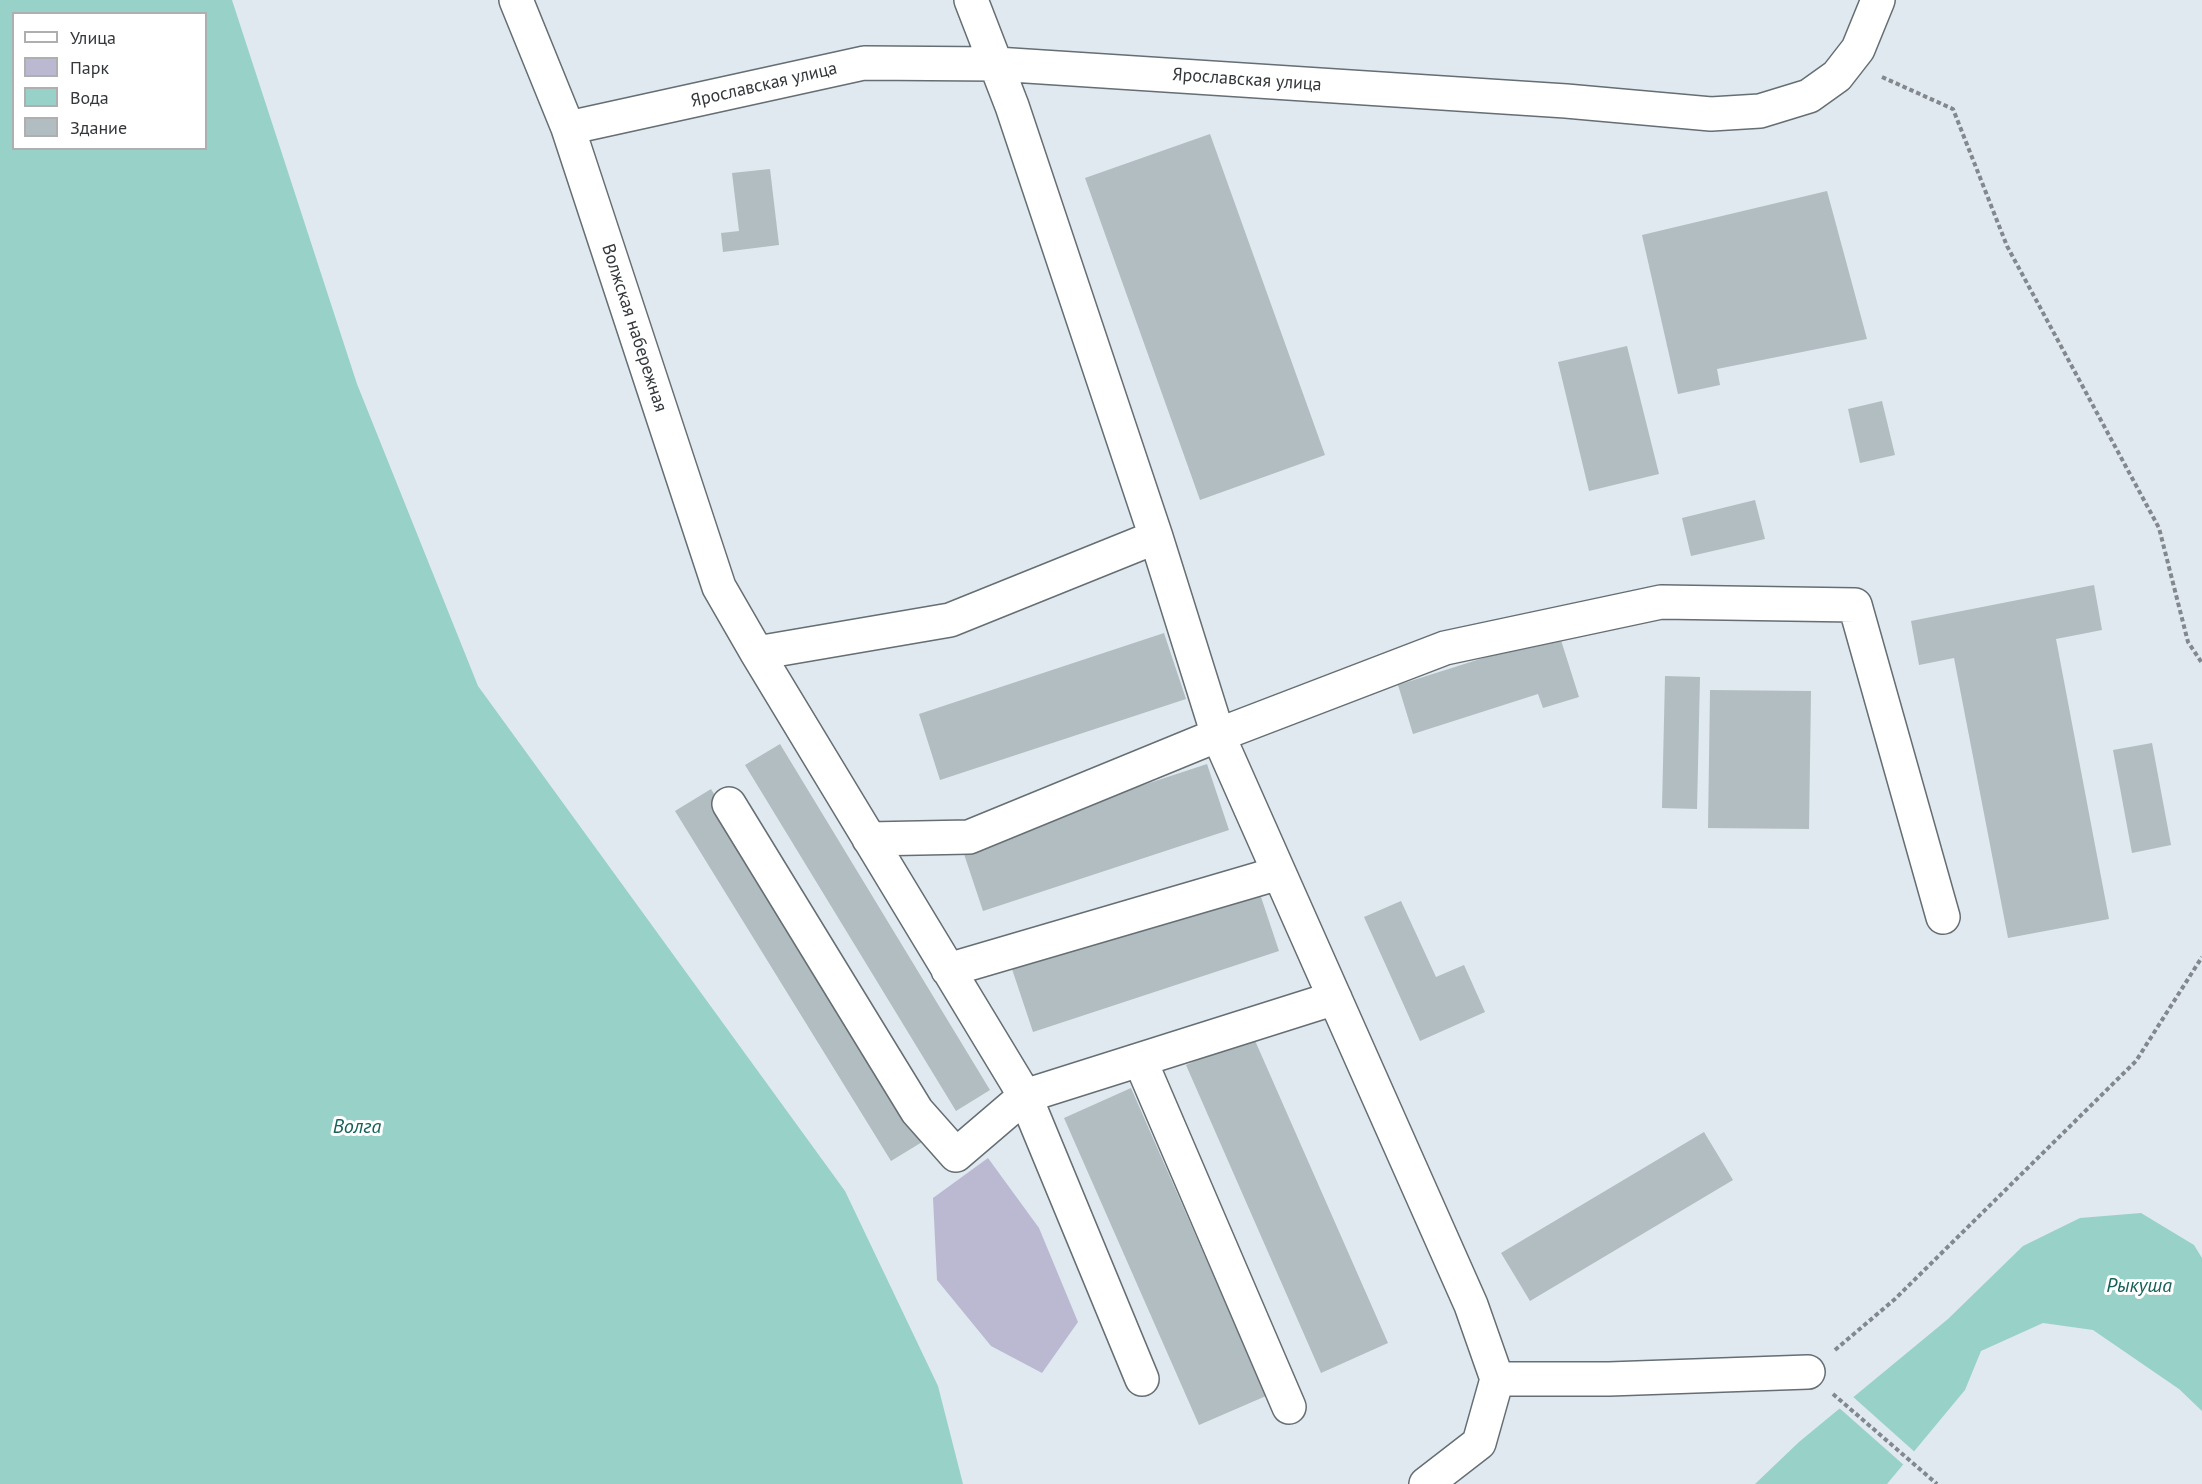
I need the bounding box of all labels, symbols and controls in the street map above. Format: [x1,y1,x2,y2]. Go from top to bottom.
legend [12,12,207,150]
text: Улица [70,26,116,49]
text: Парк [70,56,109,79]
street label: Ярославская улица [689,58,839,112]
street label: Ярославская улица [1172,64,1322,96]
text: Вода [70,86,109,109]
text: Здание [70,116,127,139]
street label: Волжская набережная [597,241,671,415]
water label: Волга [333,1115,381,1139]
water label: Рыкуша [2106,1274,2172,1298]

